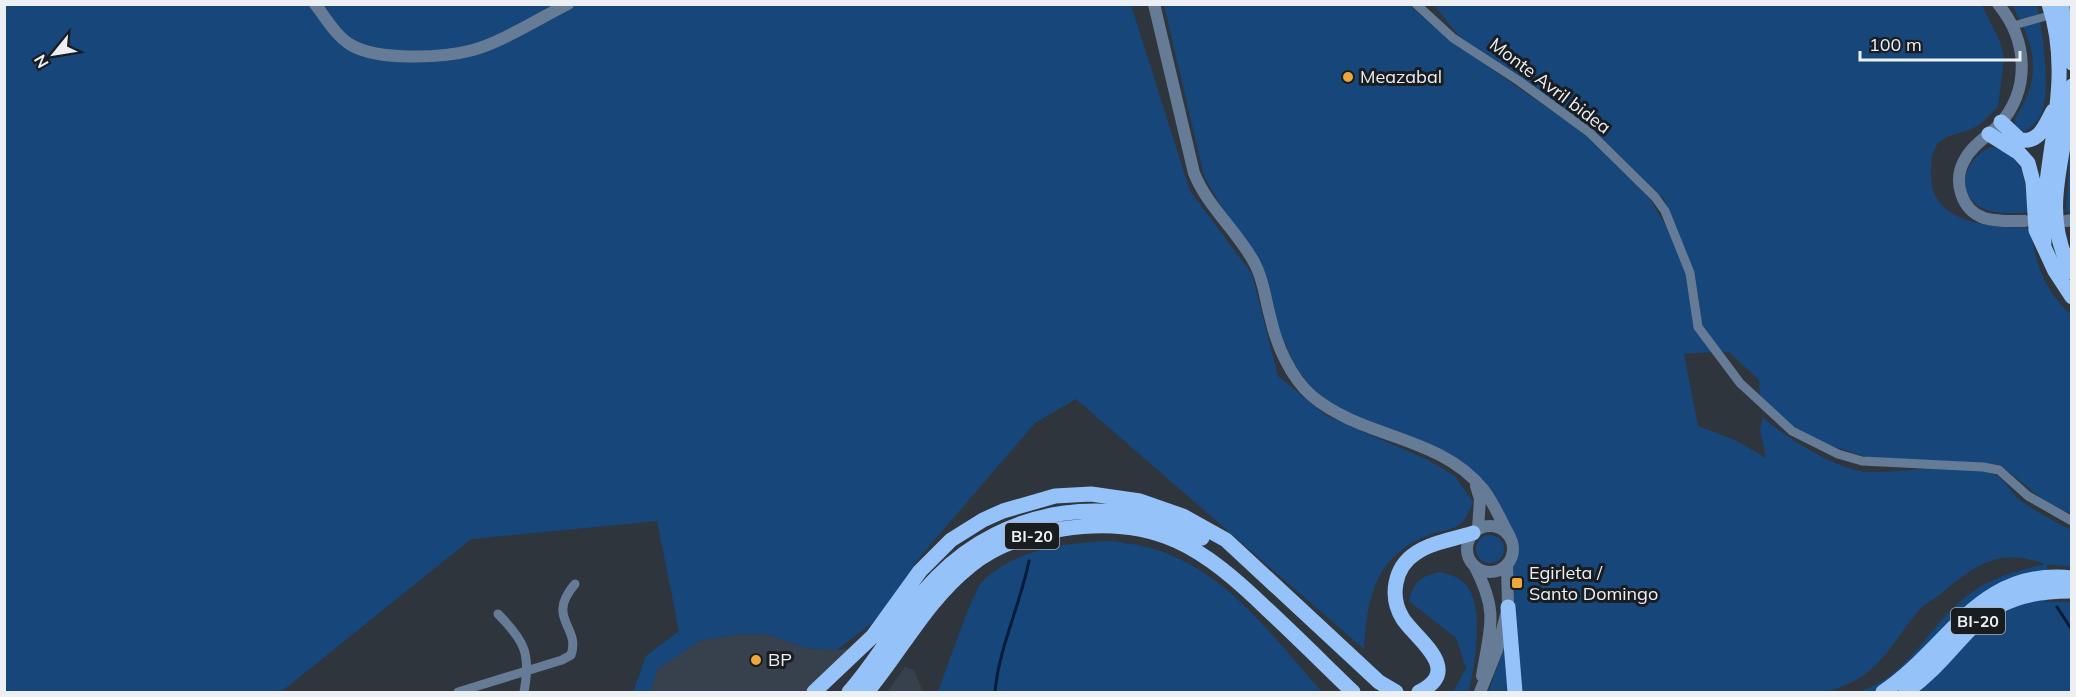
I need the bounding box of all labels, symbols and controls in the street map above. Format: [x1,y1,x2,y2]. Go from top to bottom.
north arrow [24,24,84,84]
scale bar [1860,24,2020,62]
street label: Monte Avril bidea [1485,33,1615,139]
text: 100 m [1869,33,1922,56]
text: N [29,51,53,72]
place label: Meazabal [1360,65,1442,88]
marker: Meazabal [1341,70,1355,84]
road number: BI-20 [1005,523,1059,549]
place label: Egirleta / Santo Domingo [1529,561,1658,605]
marker: Egirleta / Santo Domingo [1510,576,1524,590]
road number: BI-20 [1951,608,2005,634]
place label: BP [768,648,792,671]
marker: BP [749,653,763,667]

